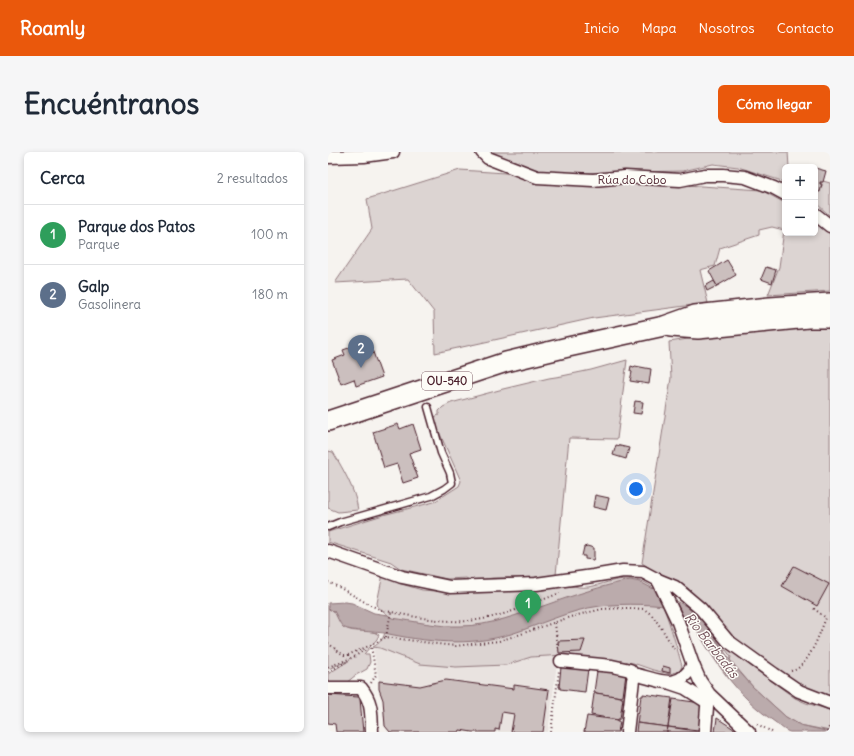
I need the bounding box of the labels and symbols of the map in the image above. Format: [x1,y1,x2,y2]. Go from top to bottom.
street label: Rúa do Cobo [598,172,667,187]
pin: 2 [348,335,374,368]
road number: OU-540 [422,372,472,390]
your location [626,479,646,499]
pin: 1 [515,590,541,623]
water label: Rio Barbadás [681,609,743,682]

